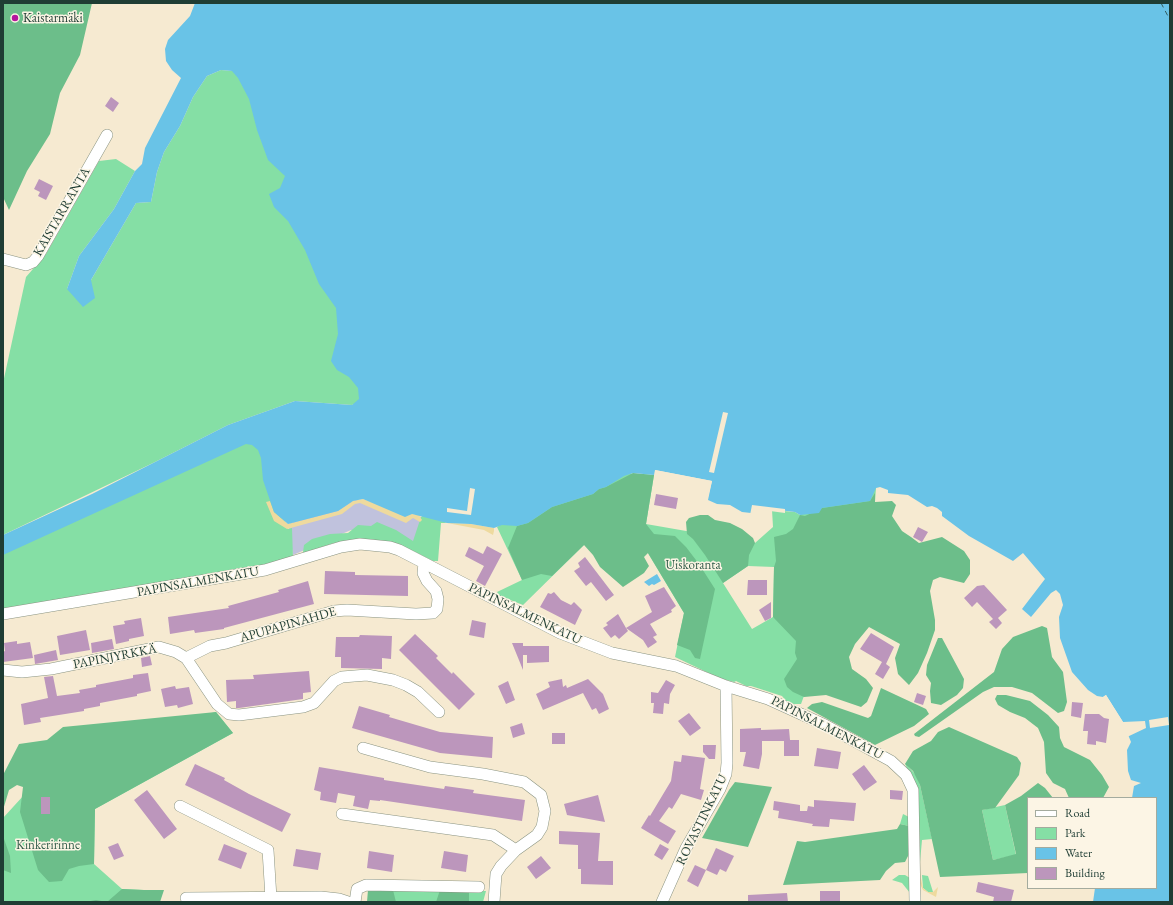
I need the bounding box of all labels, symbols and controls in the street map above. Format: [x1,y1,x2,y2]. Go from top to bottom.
place label: Kaistarmäki [23,10,83,26]
marker: Kaistarmäki [10,13,20,23]
street label: KAISTARRANTA [30,165,94,259]
park label: Uiskoranta [665,557,721,573]
street label: PAPINSALMENKATU [136,564,260,600]
street label: PAPINSALMENKATU [466,580,584,648]
street label: APUPAPINAHDE [238,604,338,646]
street label: PAPINJYRKKÄ [72,641,158,673]
street label: PAPINSALMENKATU [768,693,886,763]
street label: ROVASTINKATU [673,772,731,868]
legend [1027,797,1157,889]
text: Road [1065,805,1090,821]
text: Park [1065,825,1085,841]
park label: Kinkeririnne [16,837,80,853]
text: Water [1065,845,1092,861]
text: Building [1065,865,1105,881]

